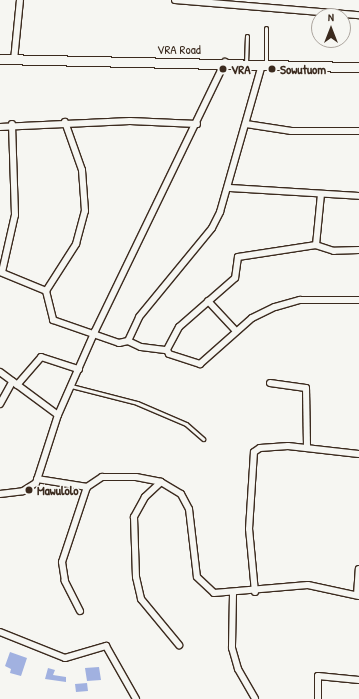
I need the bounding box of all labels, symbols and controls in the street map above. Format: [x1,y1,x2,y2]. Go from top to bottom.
north arrow [311,8,351,48]
text: N [328,10,334,24]
street label: VRA Road [157,41,201,57]
place label: VRA [231,61,251,77]
place label: Sowutuom [280,61,326,77]
marker: VRA [218,64,228,74]
marker: Sowutuom [267,64,277,74]
place label: Mawulolo [37,482,78,498]
marker: Mawulolo [24,485,34,495]

